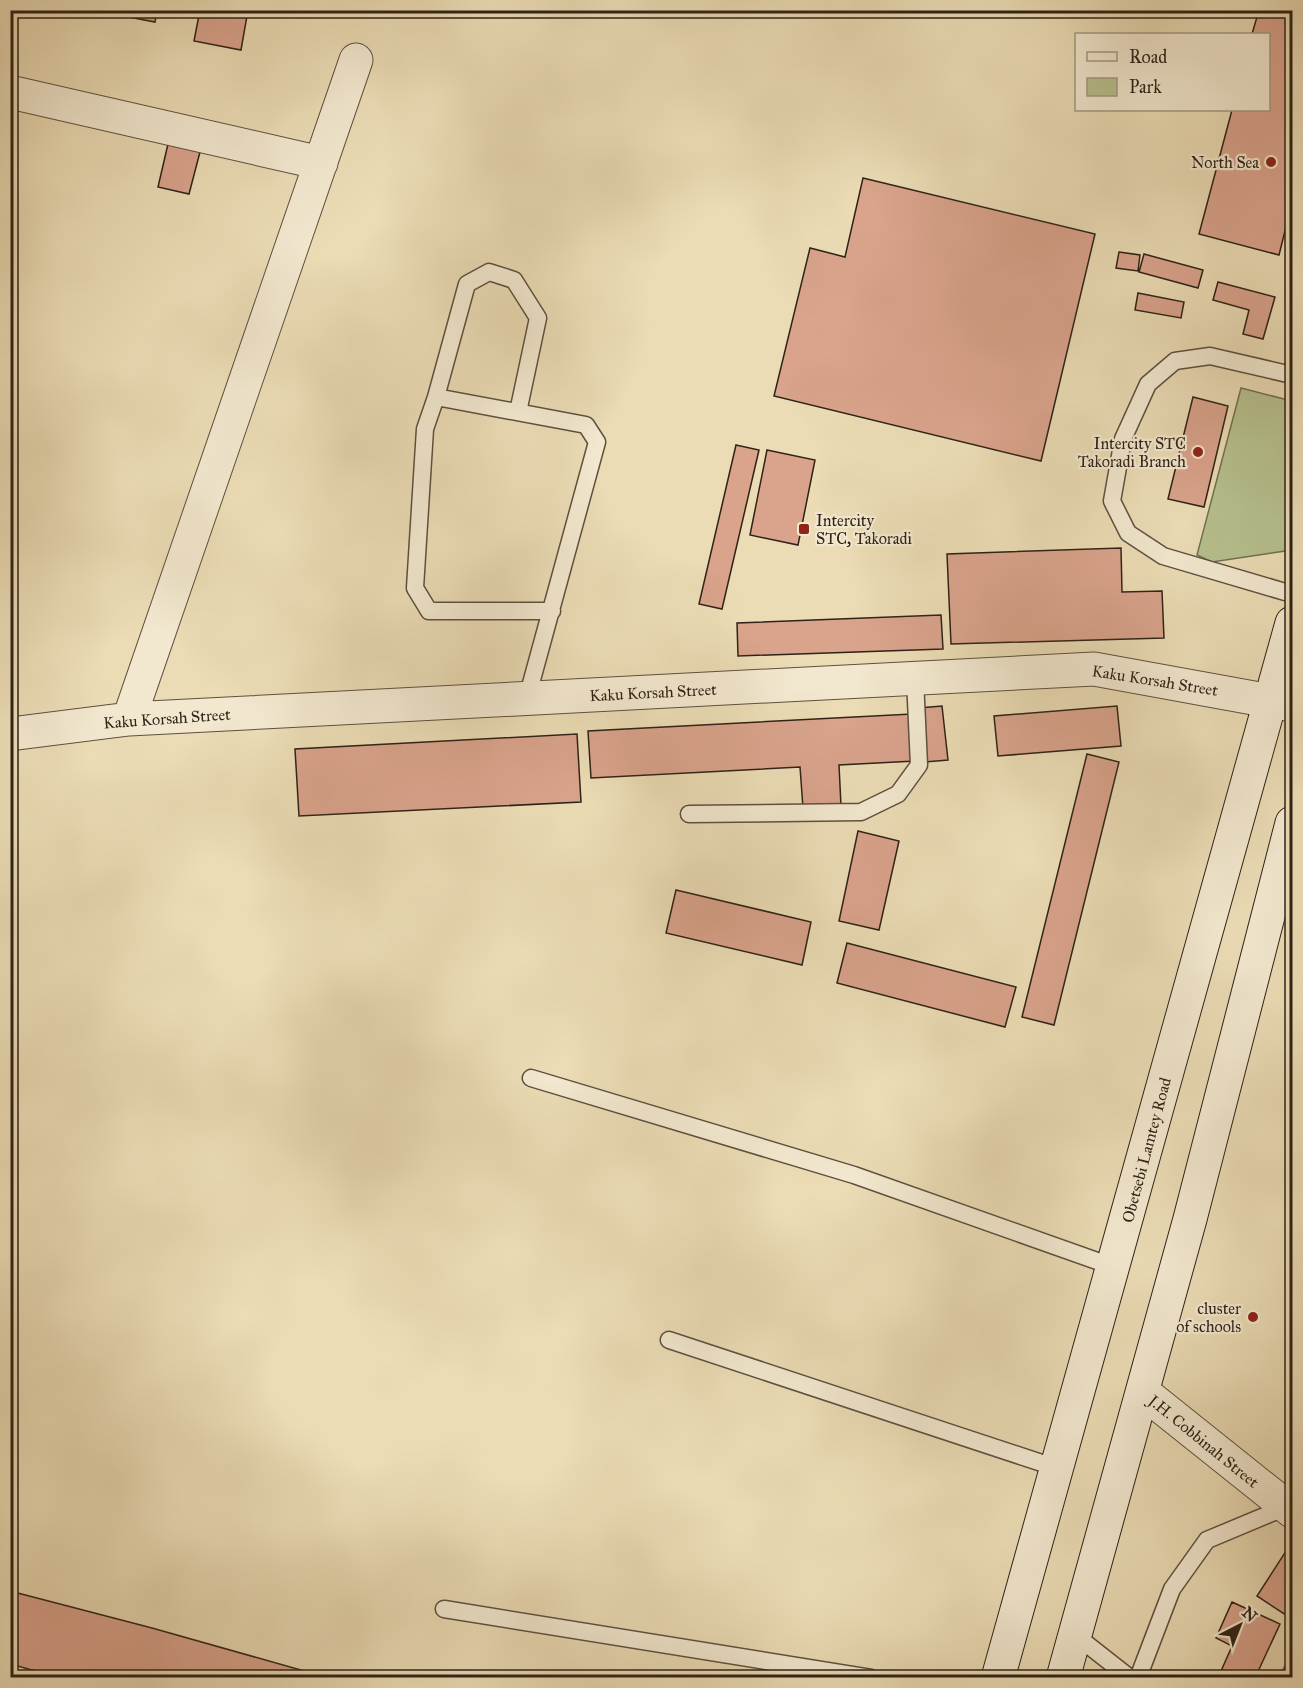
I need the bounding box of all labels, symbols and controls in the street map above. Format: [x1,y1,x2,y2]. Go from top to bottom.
legend [1075,33,1270,111]
text: Road [1129,46,1167,68]
text: Park [1129,76,1162,98]
place label: North Sea [1191,153,1259,172]
marker: North Sea [1264,155,1278,169]
place label: Intercity STC Takoradi Branch [1078,434,1186,471]
marker: Intercity STC Takoradi Branch [1191,445,1205,459]
place label: Intercity STC, Takoradi [816,511,913,548]
marker: Intercity STC, Takoradi [797,522,811,536]
street label: Kaku Korsah Street [1090,661,1220,700]
street label: Kaku Korsah Street [589,680,717,705]
street label: Kaku Korsah Street [103,705,232,732]
street label: Obetsebi Lamtey Road [1118,1075,1175,1225]
place label: cluster of schools [1176,1299,1241,1336]
marker: cluster of schools [1246,1310,1260,1324]
street label: J.H. Cobbinah Street [1143,1390,1263,1493]
north arrow [1210,1595,1270,1655]
text: N [1238,1603,1261,1626]

